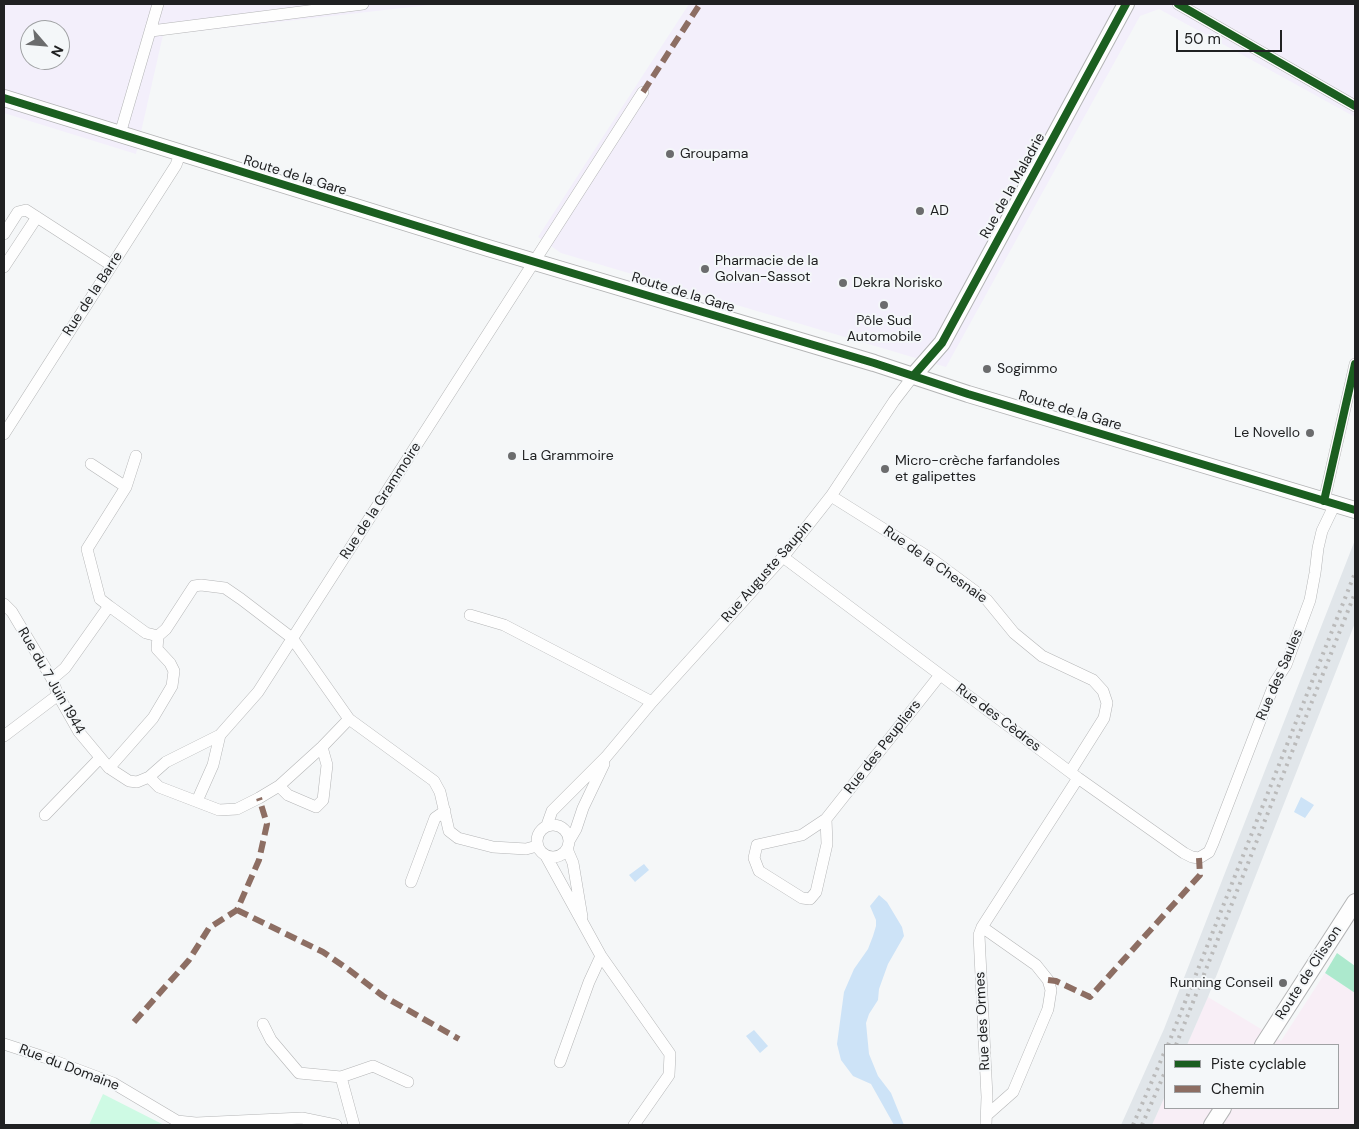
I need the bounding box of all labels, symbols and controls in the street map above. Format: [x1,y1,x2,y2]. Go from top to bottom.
north arrow [20,20,70,70]
scale bar [1179,20,1285,52]
text: 50 m [1184,29,1221,49]
text: N [47,43,68,60]
street label: Rue de la Maladrie [977,130,1049,242]
place label: Groupama [680,146,748,162]
marker: Groupama [664,148,676,160]
street label: Route de la Gare [241,152,349,200]
place label: AD [930,203,949,219]
marker: AD [914,205,926,217]
street label: Rue de la Barre [60,249,126,339]
place label: Pharmacie de la Golvan-Sassot [715,253,818,286]
marker: Pharmacie de la Golvan-Sassot [699,263,711,275]
street label: Route de la Gare [629,269,737,317]
place label: Dekra Norisko [853,275,943,291]
marker: Dekra Norisko [837,277,849,289]
marker: Pôle Sud Automobile [878,299,890,311]
place label: Pôle Sud Automobile [847,313,921,346]
place label: Sogimmo [997,361,1058,377]
marker: Sogimmo [981,363,993,375]
street label: Route de la Gare [1016,387,1124,435]
place label: Le Novello [1234,425,1300,441]
marker: Le Novello [1304,427,1316,439]
street label: Rue de la Grammoire [337,439,425,563]
place label: La Grammoire [522,448,614,464]
marker: La Grammoire [506,450,518,462]
place label: Micro-crèche farfandoles et galipettes [895,453,1060,486]
marker: Micro-crèche farfandoles et galipettes [879,463,891,475]
street label: Rue Auguste Saupin [718,518,816,626]
street label: Rue de la Chesnaie [880,523,990,607]
street label: Rue du 7 Juin 1944 [14,625,88,737]
street label: Rue des Saules [1253,627,1307,723]
street label: Rue des Cèdres [952,681,1044,755]
street label: Rue des Peupliers [841,697,925,797]
street label: Route de Clisson [1272,923,1346,1023]
street label: Rue des Ormes [972,971,994,1071]
place label: Running Conseil [1170,975,1273,991]
marker: Running Conseil [1277,977,1289,989]
street label: Rue du Domaine [17,1041,121,1095]
legend [1164,1044,1339,1109]
text: Piste cyclable [1211,1054,1306,1074]
text: Chemin [1211,1079,1264,1099]

